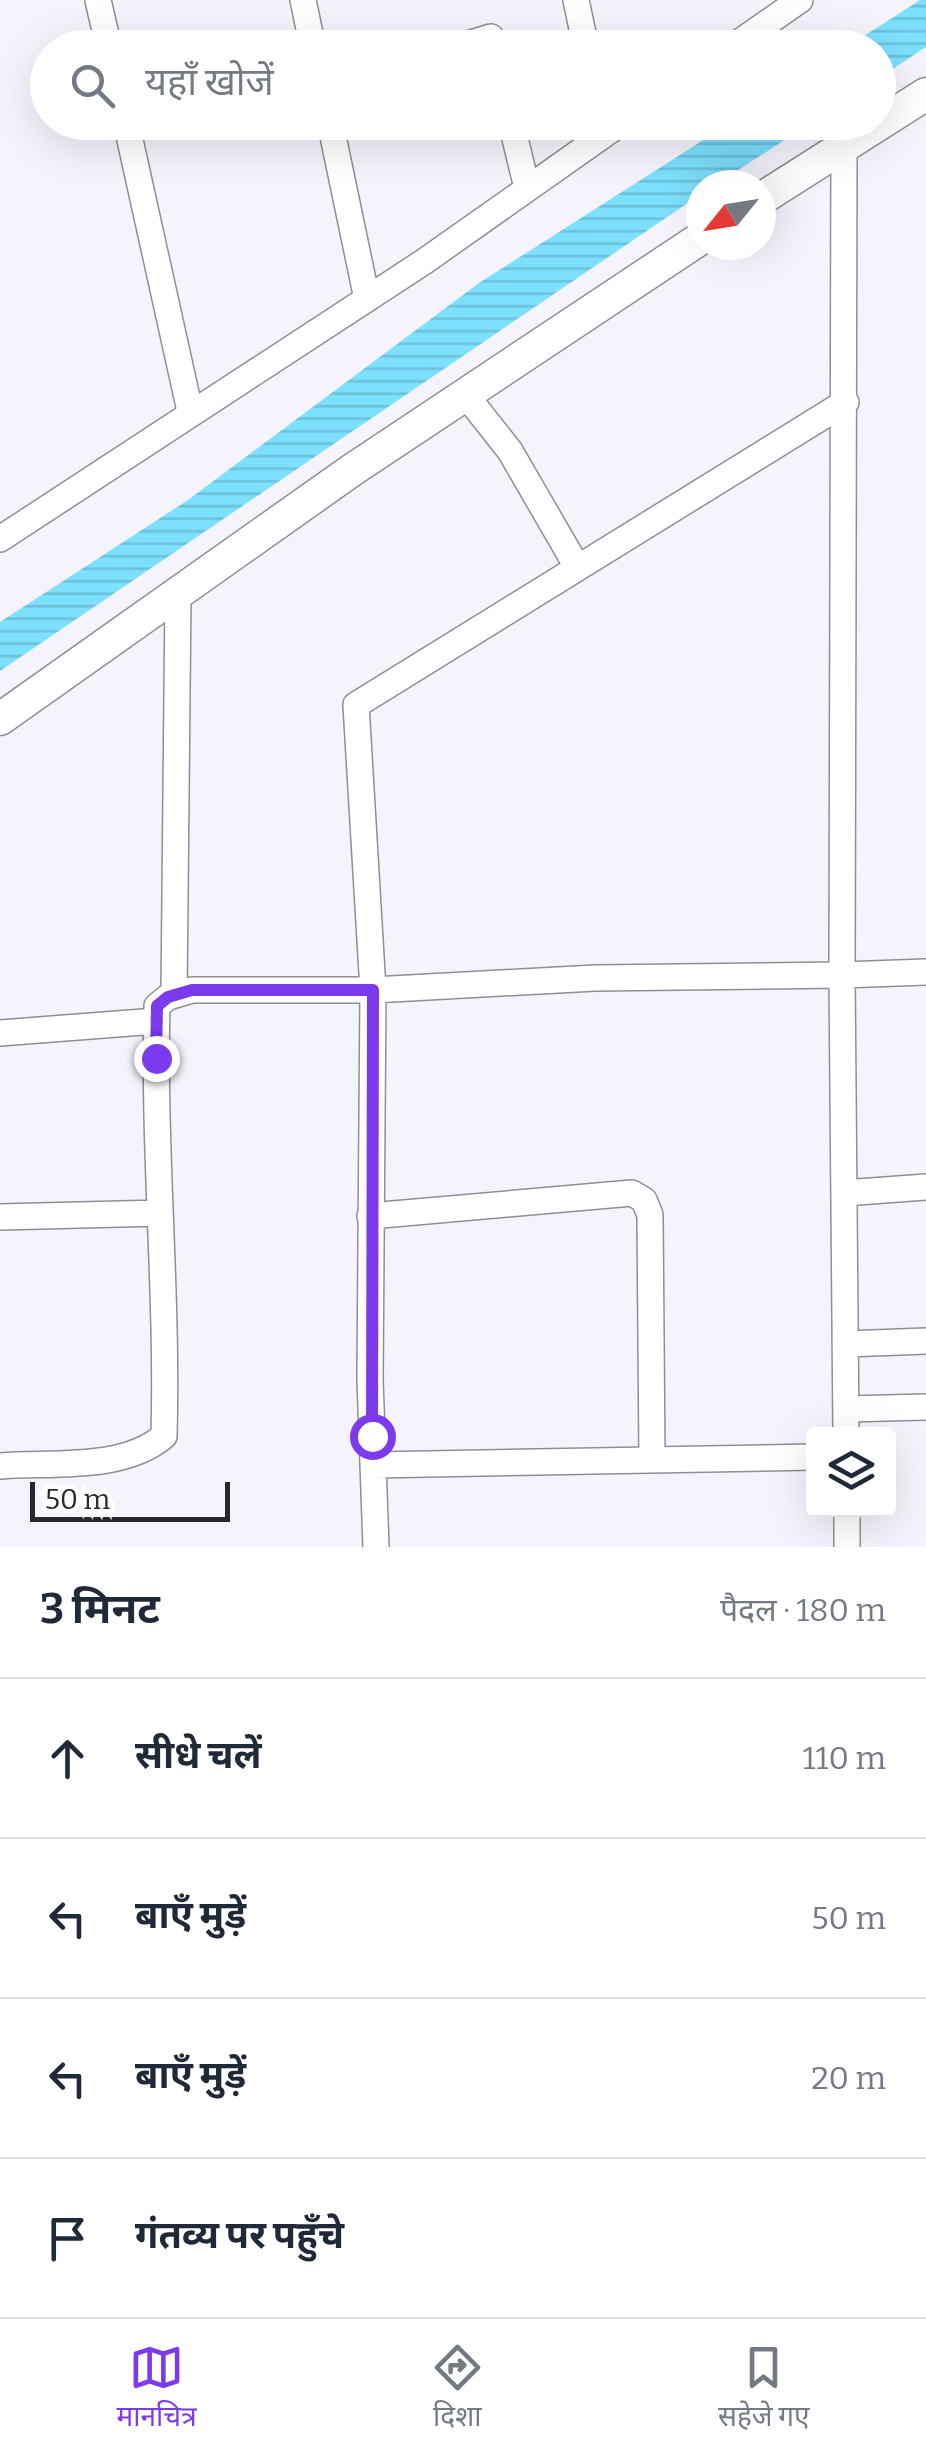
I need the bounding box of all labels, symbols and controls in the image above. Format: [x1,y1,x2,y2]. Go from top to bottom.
search box [30,30,896,140]
icon: search [65,58,120,113]
text: यहाँ खोजें [145,59,274,105]
north arrow [686,170,776,260]
route end [134,1036,180,1082]
route start [350,1414,396,1460]
map controls [806,1427,896,1517]
button: layers [806,1427,896,1517]
scale bar [30,1477,230,1522]
text: 50 m [45,1483,110,1516]
text: 3 मिनट [40,1584,160,1634]
text: पैदल · 180 m [720,1591,886,1629]
icon: ahead [40,1731,95,1786]
text: सीधे चलें [135,1732,262,1778]
text: 110 m [803,1739,886,1777]
icon: left [40,1891,95,1946]
text: बाएँ मुड़ें [135,1892,246,1938]
text: 50 m [811,1899,886,1937]
icon: left [40,2051,95,2106]
text: बाएँ मुड़ें [135,2052,246,2098]
text: 20 m [811,2059,886,2097]
icon: arrive [40,2211,95,2266]
text: गंतव्य पर पहुँचे [135,2212,344,2258]
tab: मानचित्र [117,2340,197,2437]
tab: दिशा [430,2340,485,2437]
tab: सहेजे गए [718,2340,809,2437]

